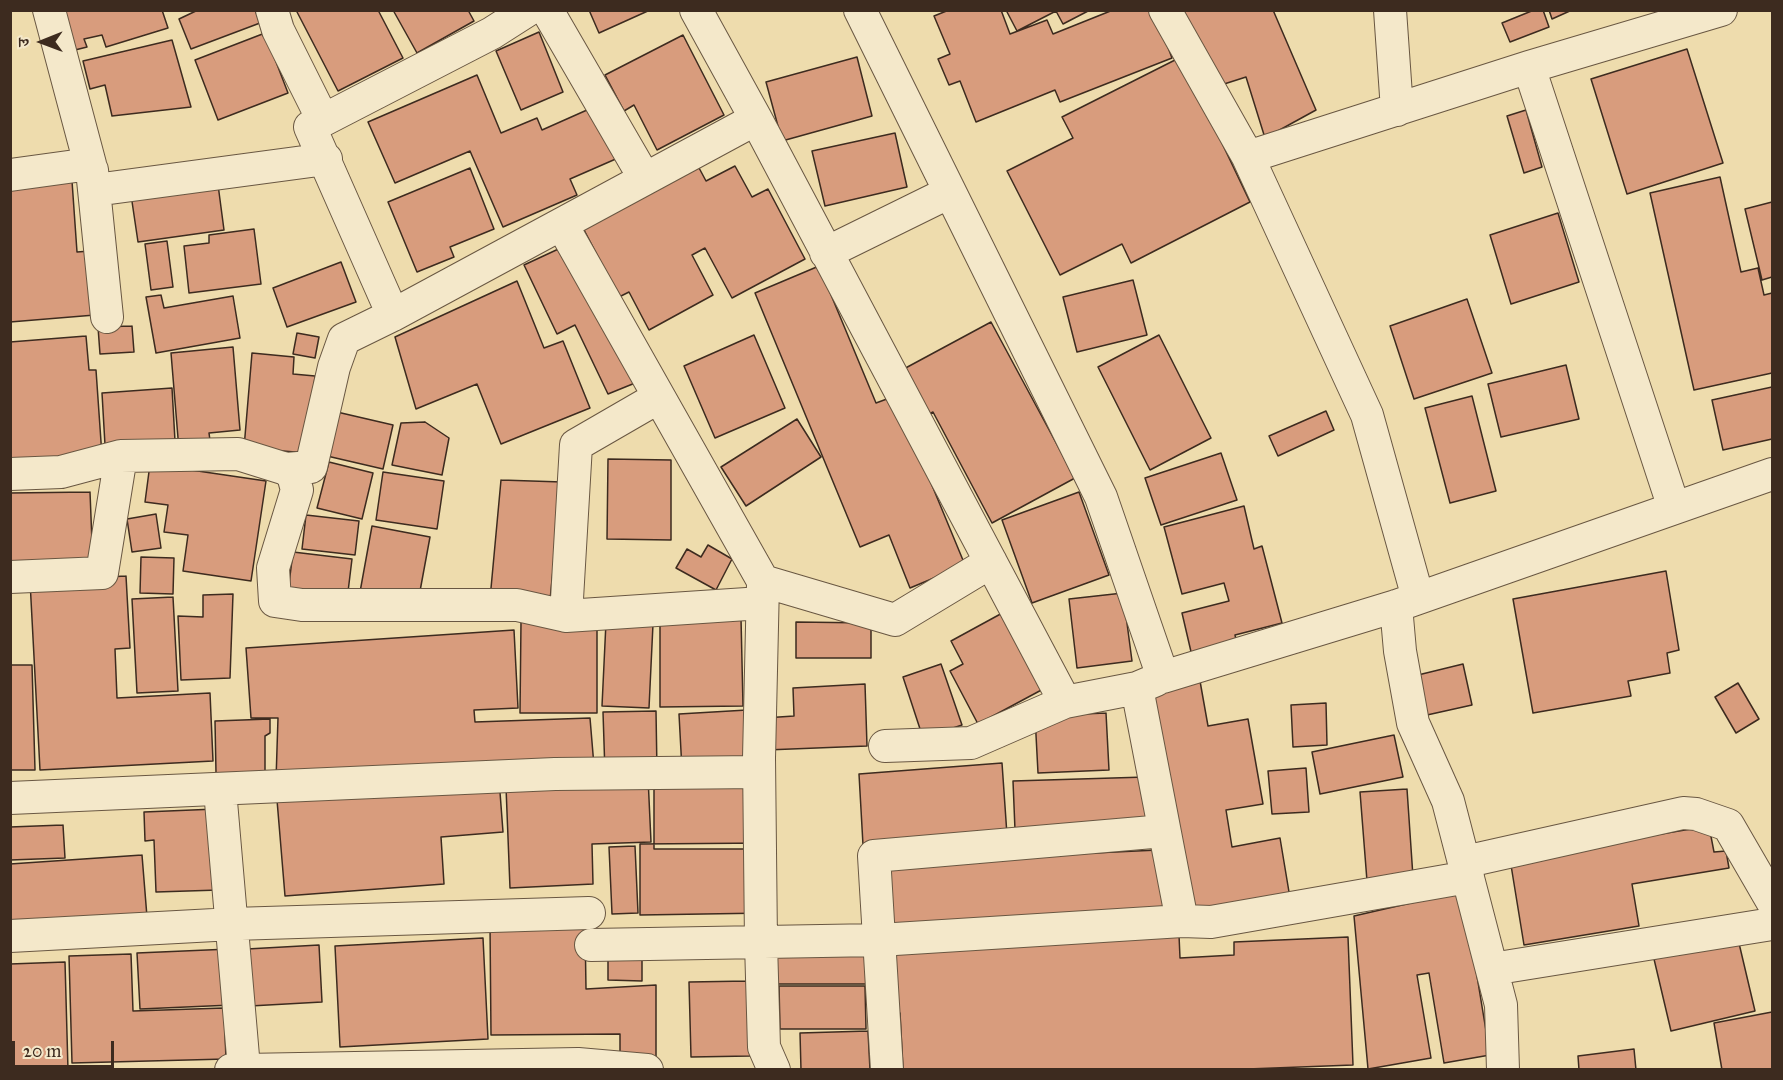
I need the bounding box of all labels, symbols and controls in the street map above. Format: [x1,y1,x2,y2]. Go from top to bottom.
north arrow [12,12,72,72]
text: उ [14,38,33,47]
scale bar [15,1029,117,1067]
text: 20 m [23,1040,61,1062]

